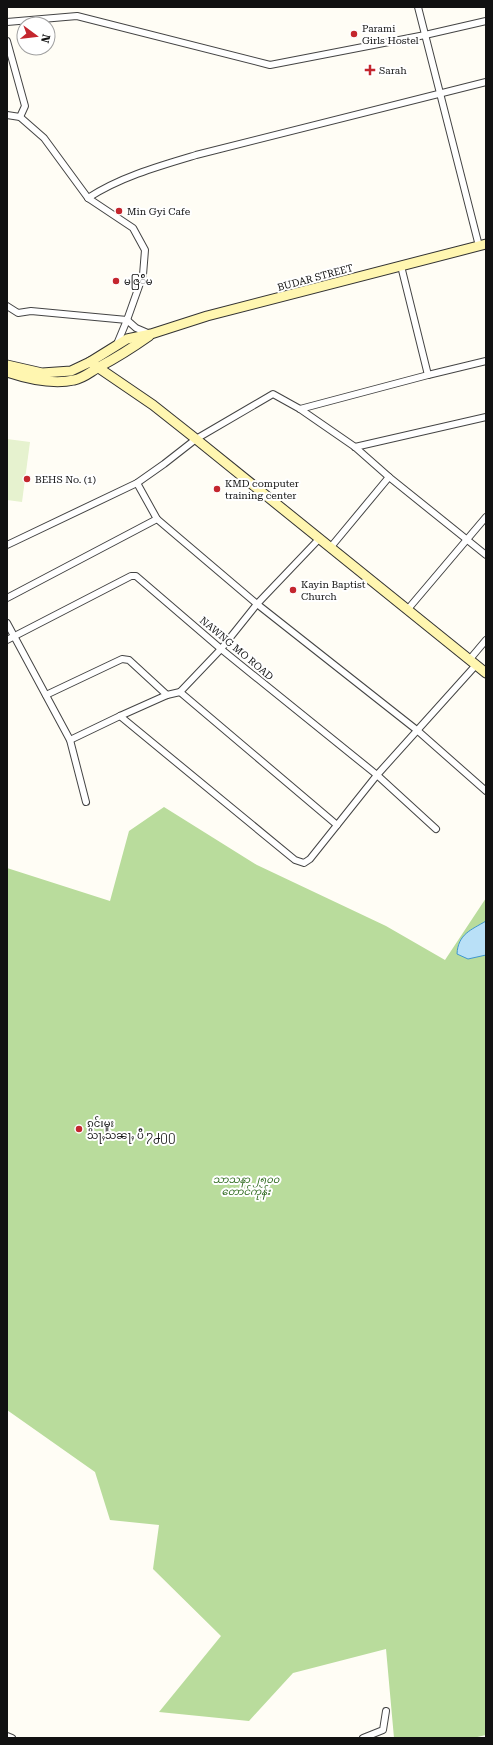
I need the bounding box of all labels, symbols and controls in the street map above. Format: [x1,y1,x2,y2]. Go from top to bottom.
north arrow [16,16,56,56]
place label: Parami Girls Hostel [362,23,419,46]
marker: Parami Girls Hostel [349,29,359,39]
text: N [38,33,53,45]
marker: Sarah [364,64,376,76]
place label: Sarah [379,65,407,76]
marker: Min Gyi Cafe [114,206,124,216]
place label: Min Gyi Cafe [127,206,191,217]
street label: BUDAR STREET [276,262,354,293]
place label: မဇြ်ိမ [124,274,153,290]
marker: မဇြ်ိမ [111,276,121,286]
marker: BEHS No. (1) [22,474,32,484]
place label: BEHS No. (1) [35,474,96,485]
place label: KMD computer training center [225,478,299,501]
marker: KMD computer training center [212,484,222,494]
place label: Kayin Baptist Church [301,579,366,602]
marker: Kayin Baptist Church [288,585,298,595]
street label: NAWNG MO ROAD [198,615,276,682]
place label: ၵွင်းမူး သႃႇသၼႃႇ ပီ ႒႕႐႐ [87,1116,176,1144]
marker: ၵွင်းမူး သႃႇသၼႃႇ ပီ ႒႕႐႐ [74,1124,84,1134]
park label: သာသနာ ၂၅၀၀ တောင်ကုန်း [213,1174,280,1200]

